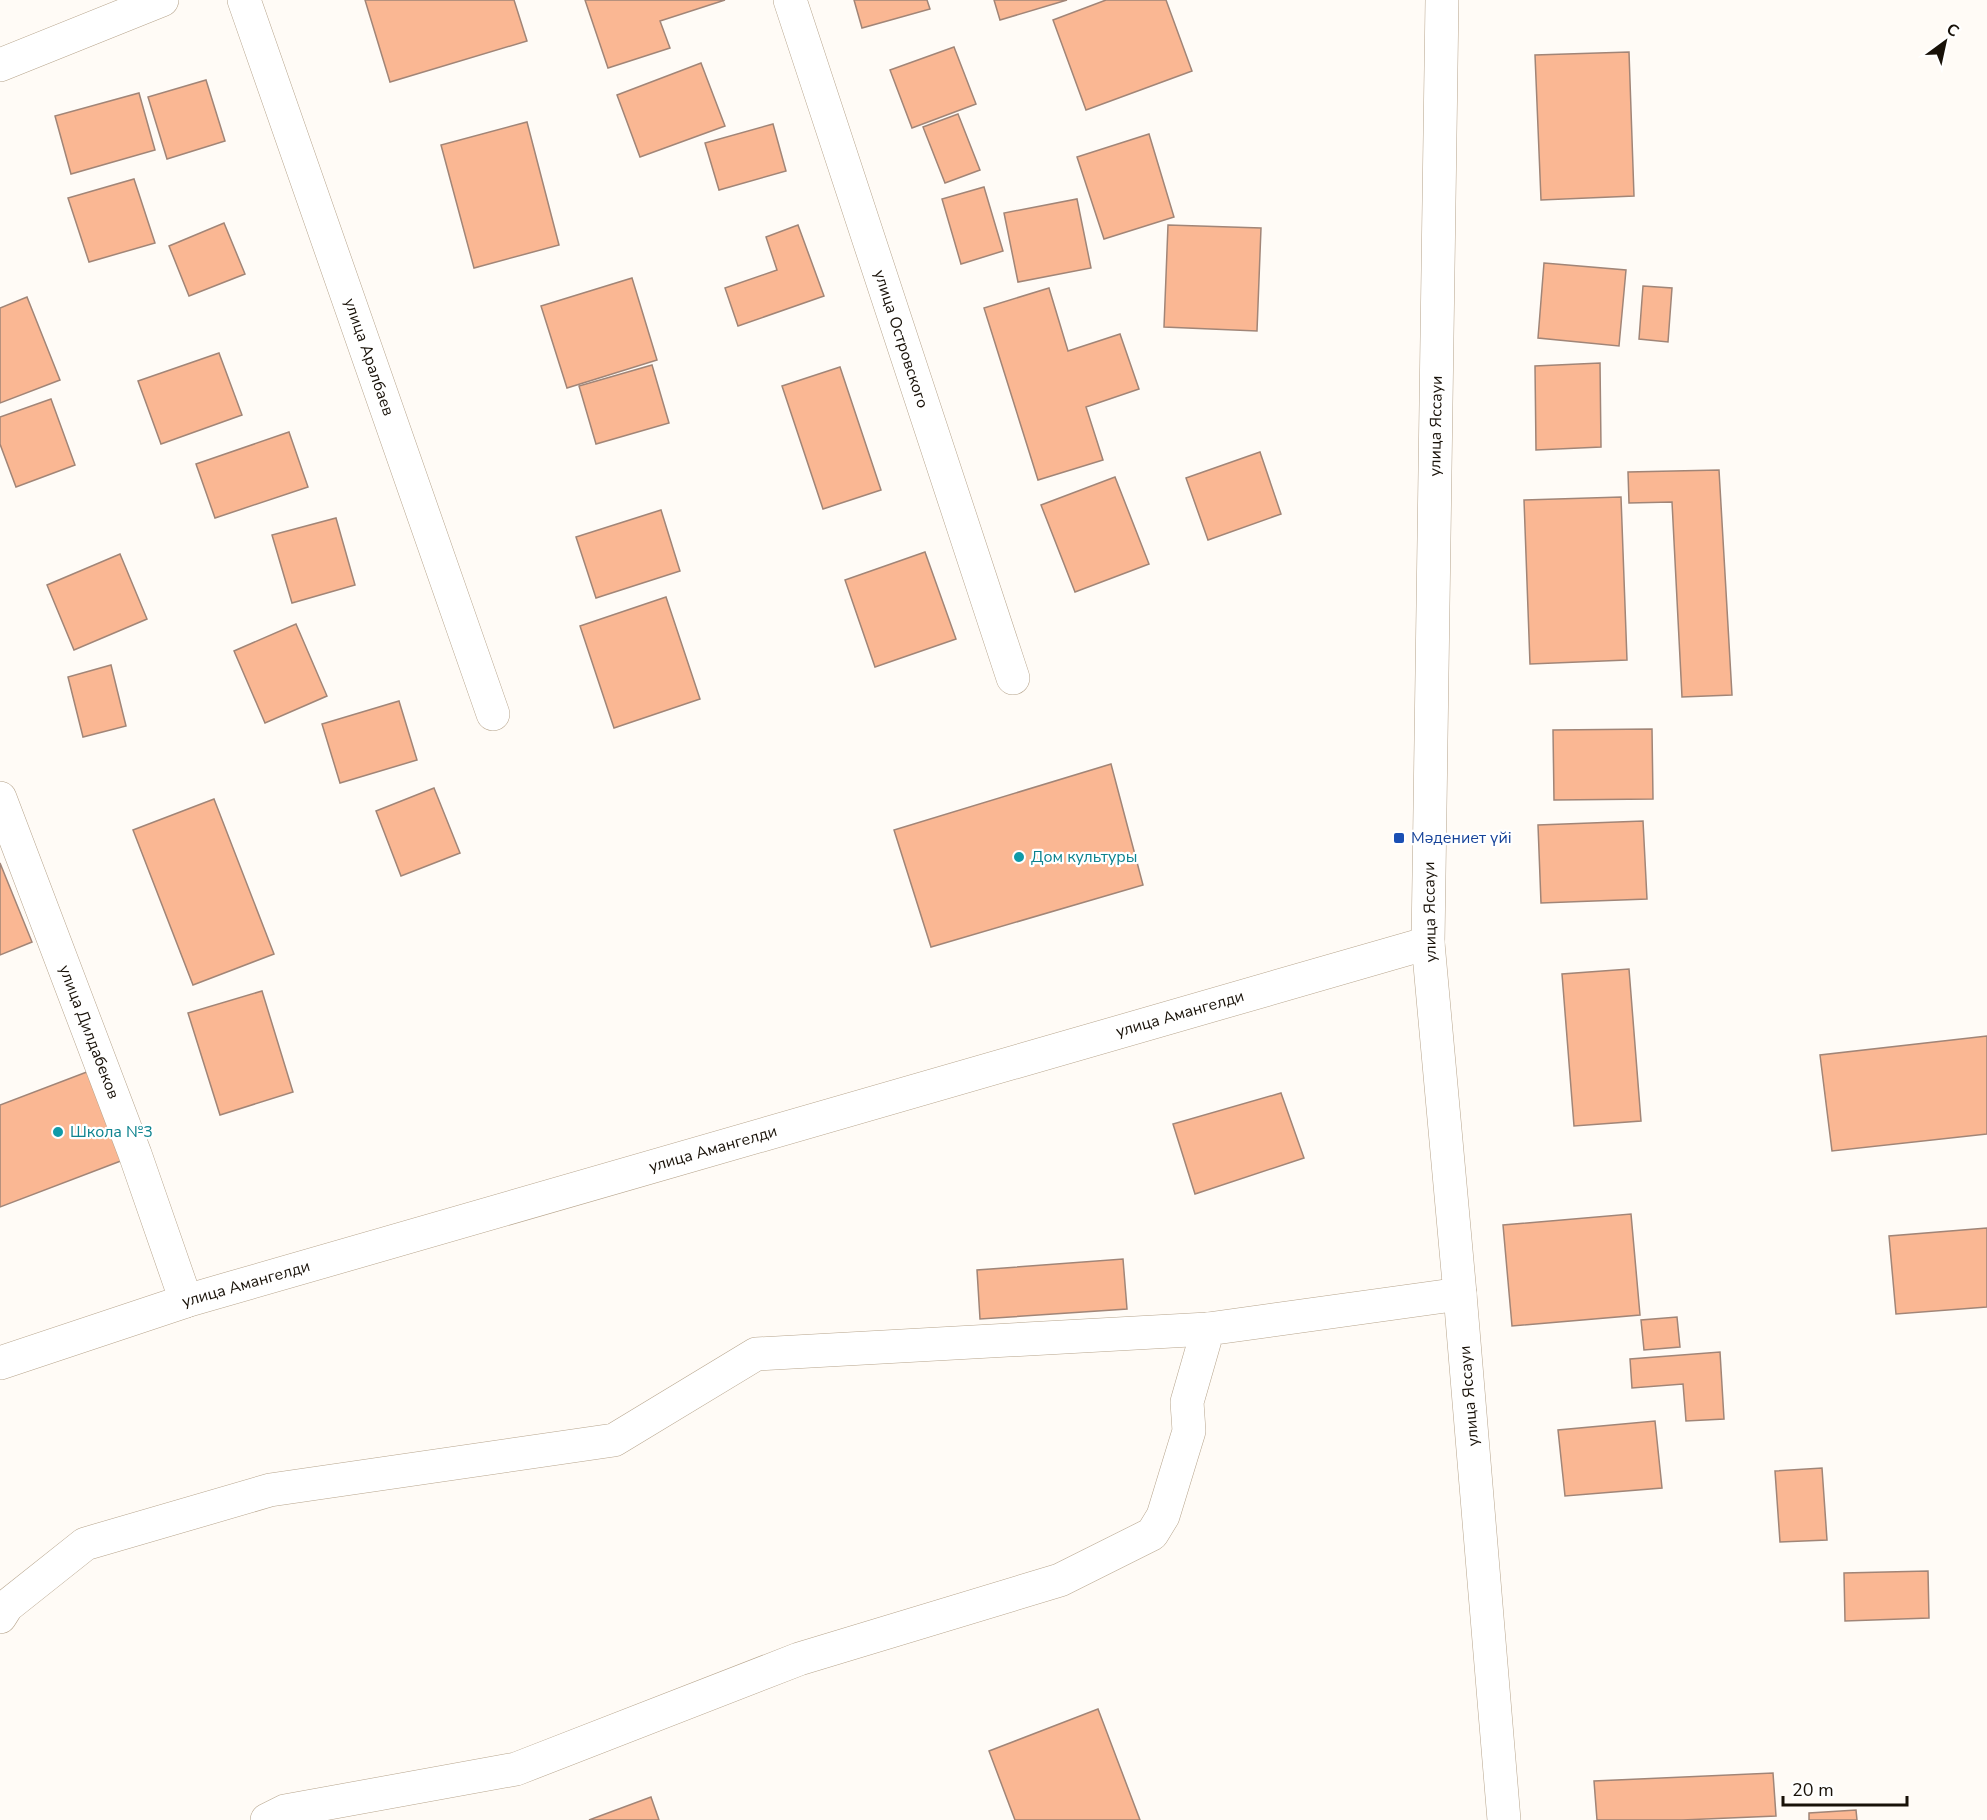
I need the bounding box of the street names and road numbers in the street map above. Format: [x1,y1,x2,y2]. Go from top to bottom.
street label: улица Островского [868,267,934,411]
street label: улица Аралбаев [339,295,399,419]
street label: улица Яссауи [1424,375,1448,477]
street label: улица Яссауи [1418,861,1442,963]
street label: улица Дилдабеков [53,962,125,1102]
street label: улица Амангелди [1113,985,1247,1043]
street label: улица Амангелди [646,1120,780,1178]
street label: улица Амангелди [179,1255,313,1313]
street label: улица Яссауи [1454,1345,1484,1447]

